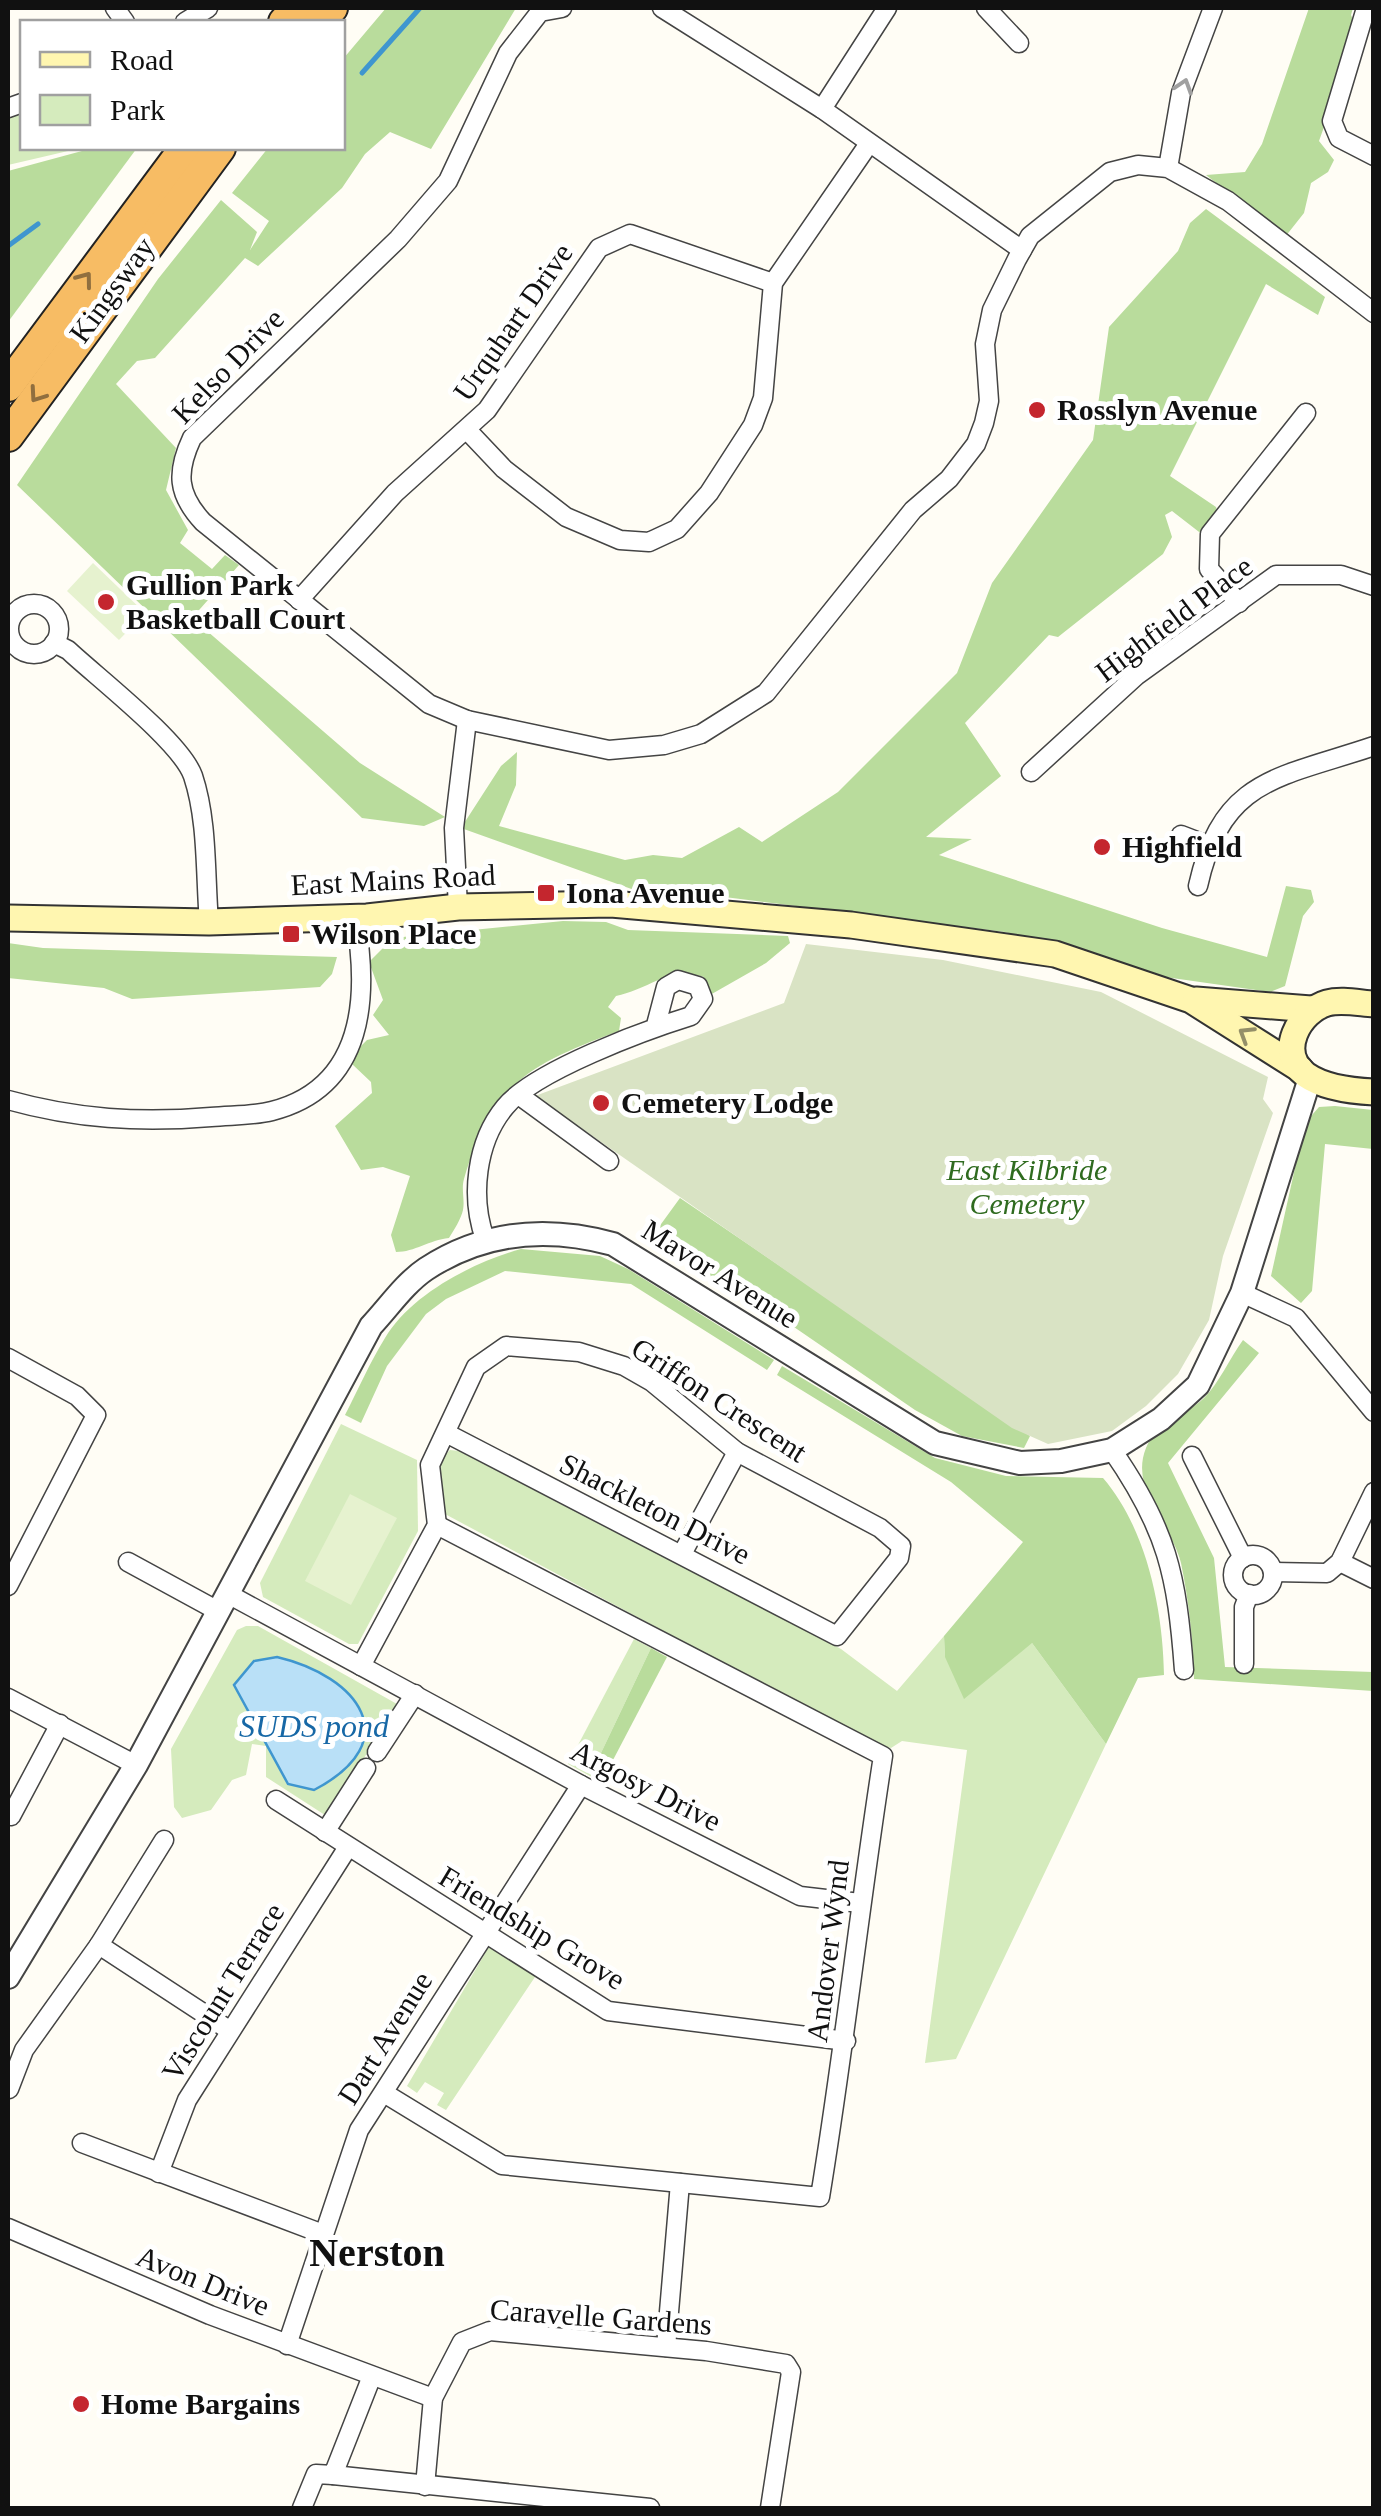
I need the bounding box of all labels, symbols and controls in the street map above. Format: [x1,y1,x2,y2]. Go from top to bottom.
legend [20,20,345,150]
text: Road [110,43,173,76]
one-way arrow [1173,79,1193,96]
text: Park [110,93,165,126]
street label: Kingsway [62,231,161,349]
street label: Urquhart Drive [446,237,579,407]
one-way arrow [73,272,90,290]
street label: Kelso Drive [165,302,290,430]
one-way arrow [31,383,49,402]
place label: Rosslyn Avenue [1057,393,1257,426]
marker: Rosslyn Avenue [1026,399,1048,421]
street label: Highfield Place [1089,549,1258,688]
place label: Gullion Park Basketball Court [126,568,345,635]
marker: Gullion Park Basketball Court [95,591,117,613]
place label: Highfield [1122,830,1242,863]
marker: Highfield [1091,836,1113,858]
street label: East Mains Road [290,858,496,901]
place label: Iona Avenue [566,876,725,909]
marker: Iona Avenue [535,882,557,904]
place label: Wilson Place [311,917,476,950]
marker: Wilson Place [280,923,302,945]
one-way arrow [1239,1027,1257,1046]
place label: Cemetery Lodge [621,1086,833,1119]
marker: Cemetery Lodge [590,1092,612,1114]
park label: East Kilbride Cemetery [946,1153,1107,1220]
street label: Mavor Avenue [637,1213,804,1334]
street label: Griffon Crescent [626,1331,813,1469]
street label: Shackleton Drive [555,1446,756,1571]
water label: SUDS pond [239,1708,390,1744]
street label: Argosy Drive [566,1734,727,1837]
street label: Andover Wynd [800,1858,855,2044]
street label: Friendship Grove [433,1859,631,1996]
street label: Viscount Terrace [155,1897,290,2087]
street label: Dart Avenue [331,1965,438,2110]
district label: Nerston [309,2230,445,2275]
street label: Avon Drive [132,2239,274,2322]
street label: Caravelle Gardens [489,2292,713,2341]
place label: Home Bargains [101,2387,300,2420]
marker: Home Bargains [70,2393,92,2415]

